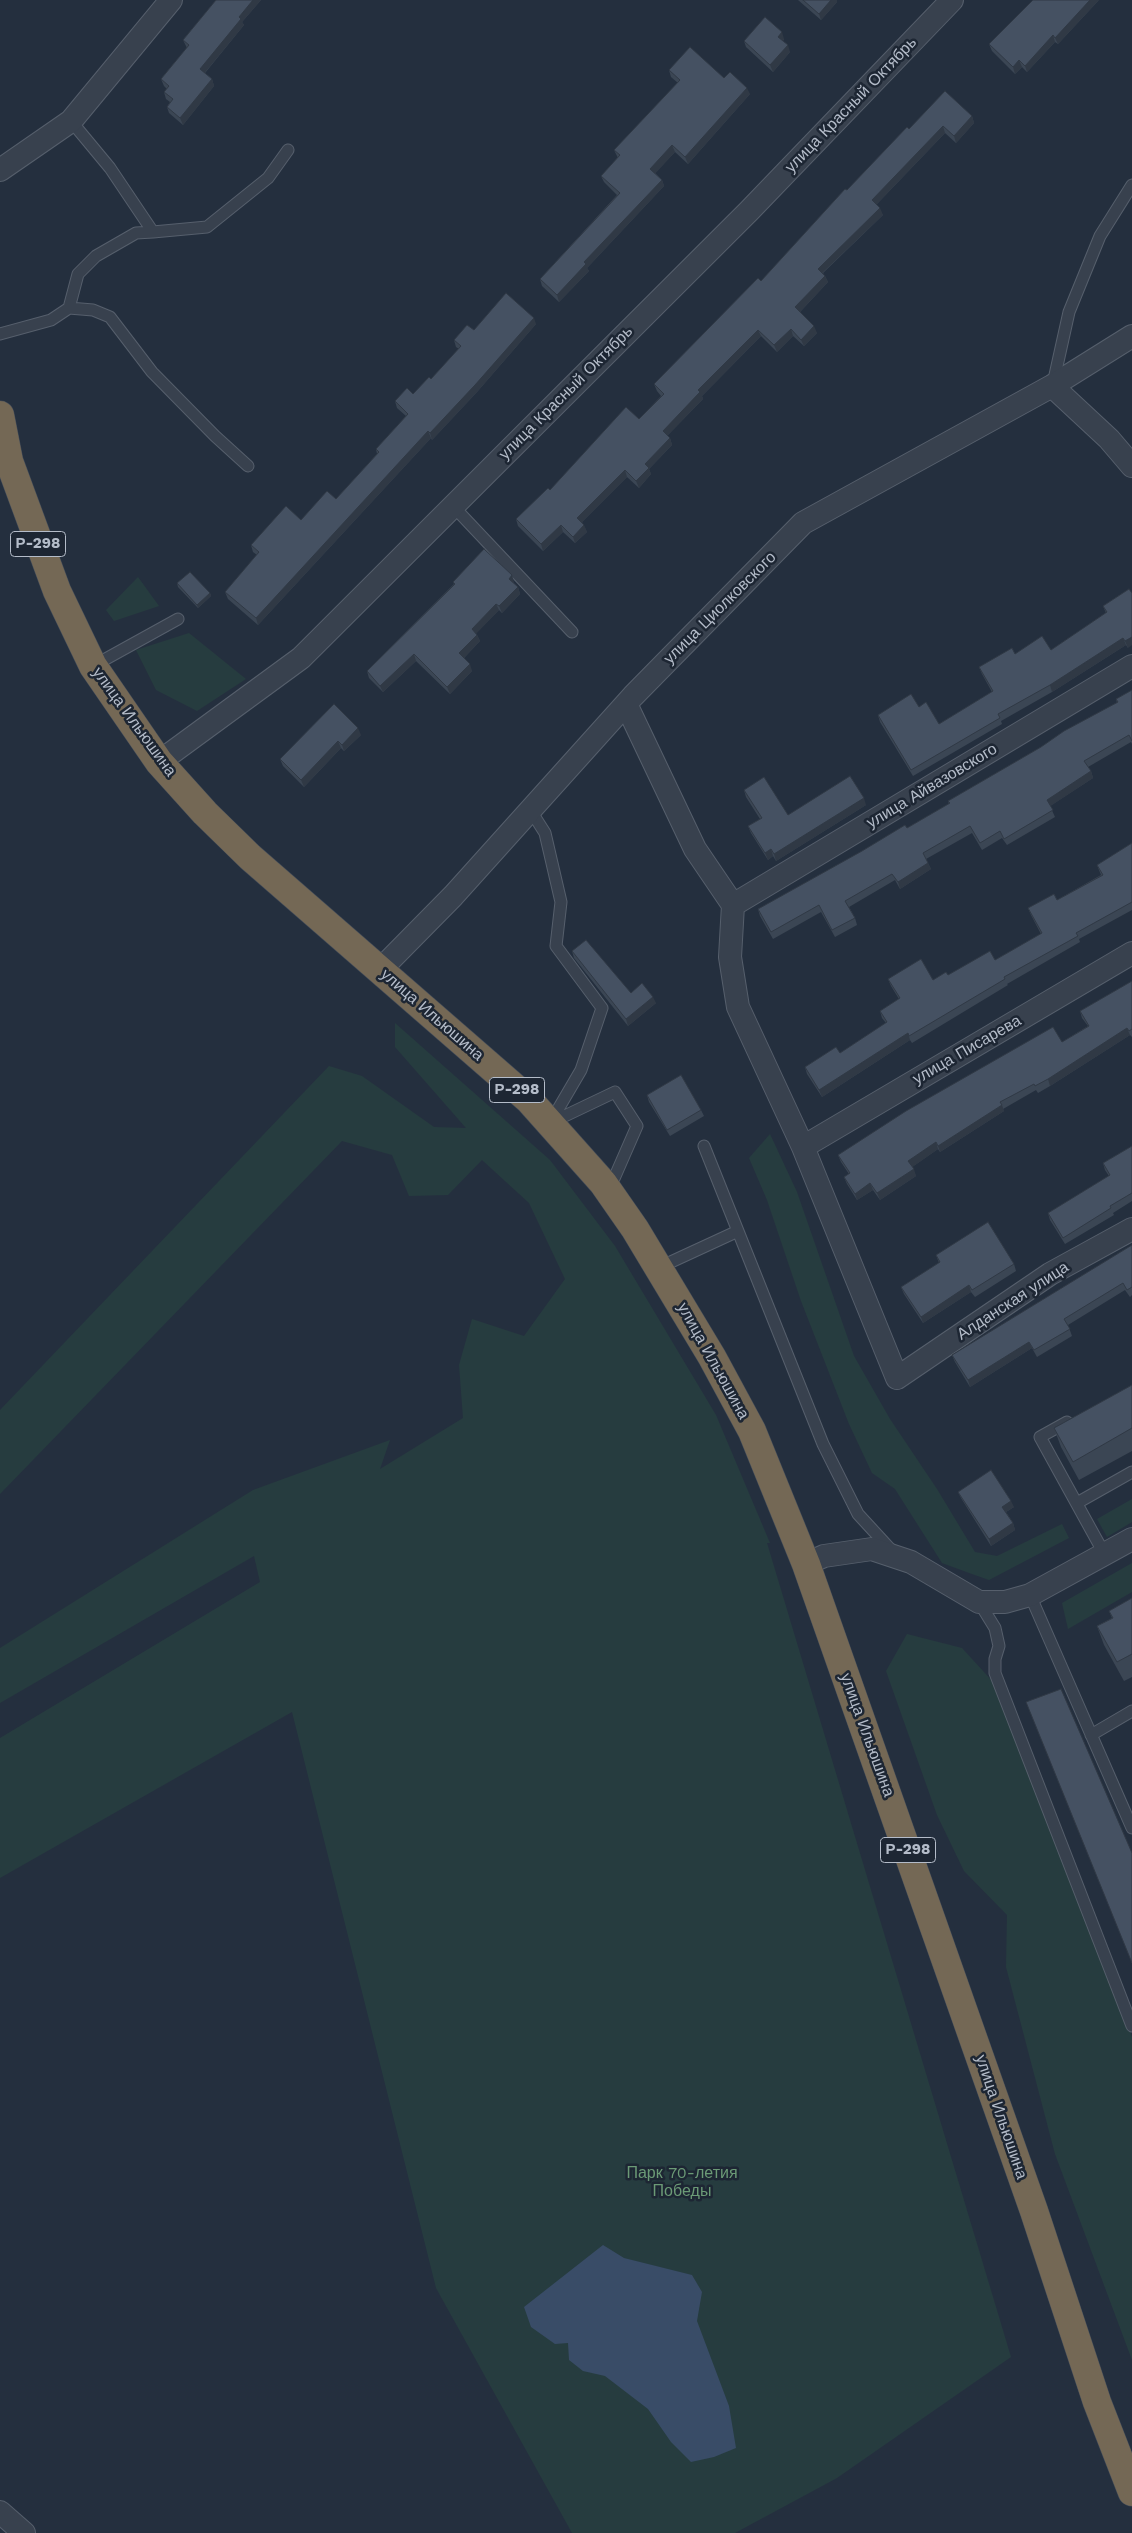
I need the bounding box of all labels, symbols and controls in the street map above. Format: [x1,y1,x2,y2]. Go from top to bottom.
street label: улица Красный Октябрь [781,33,921,177]
street label: улица Красный Октябрь [495,322,637,464]
road number: Р-298 [10,532,66,556]
street label: улица Циолковского [660,548,780,668]
street label: улица Ильюшина [88,664,180,780]
street label: улица Айвазовского [863,739,1001,833]
street label: улица Ильюшина [377,965,487,1065]
street label: улица Писарева [909,1011,1025,1089]
road number: Р-298 [490,1078,544,1102]
street label: Алданская улица [953,1258,1073,1344]
street label: улица Ильюшина [673,1299,753,1423]
street label: улица Ильюшина [836,1671,898,1799]
road number: Р-298 [880,1838,936,1862]
street label: улица Ильюшина [971,2052,1031,2182]
park label: Парк 70-летия Победы [626,2163,738,2201]

